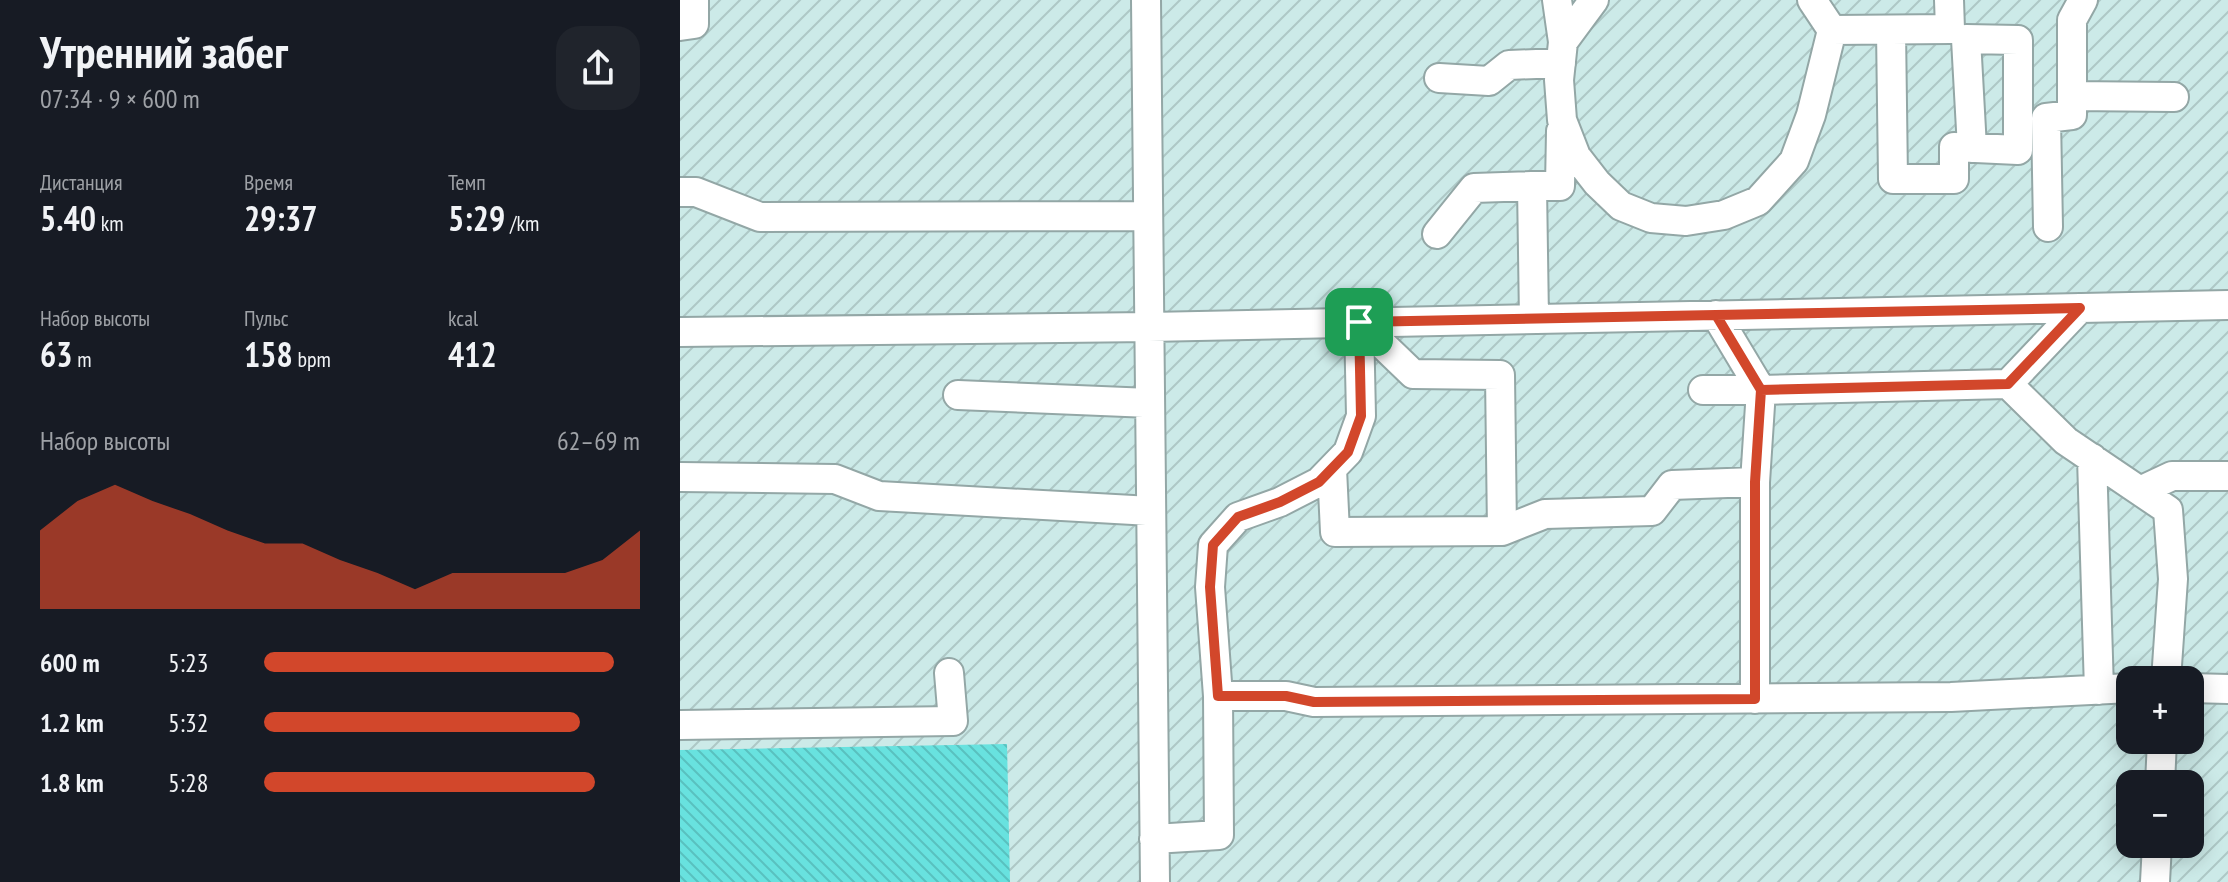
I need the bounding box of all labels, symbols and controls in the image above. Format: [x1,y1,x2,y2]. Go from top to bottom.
text: Утренний забег [40,23,288,80]
button: share [556,26,640,110]
text: 07:34 · 9 × 600 m [40,82,200,115]
text: Дистанция [40,168,122,196]
text: Время [244,168,293,196]
text: Темп [448,168,486,196]
text: 5.40 [40,196,96,240]
text: 29:37 [244,196,318,240]
text: 5:29 [448,196,505,240]
text: km [96,209,124,237]
text: /km [505,209,539,237]
pin [1325,288,1393,356]
icon: arrive [1337,300,1381,344]
text: Набор высоты [40,304,150,332]
text: Пульс [244,304,288,332]
text: kcal [448,304,478,332]
text: 63 [40,332,73,376]
text: 158 [244,332,293,376]
text: 412 [448,332,497,376]
text: m [73,345,92,373]
text: bpm [293,345,331,373]
text: Набор высоты [40,424,170,457]
text: 62–69 m [557,424,640,457]
text: 600 m [40,646,100,679]
text: 5:23 [168,646,208,679]
map controls [2116,666,2204,858]
button: + [2116,666,2204,754]
text: 1.2 km [40,706,104,739]
text: 5:32 [168,706,208,739]
text: 1.8 km [40,766,104,799]
text: 5:28 [168,766,208,799]
button: − [2116,770,2204,858]

